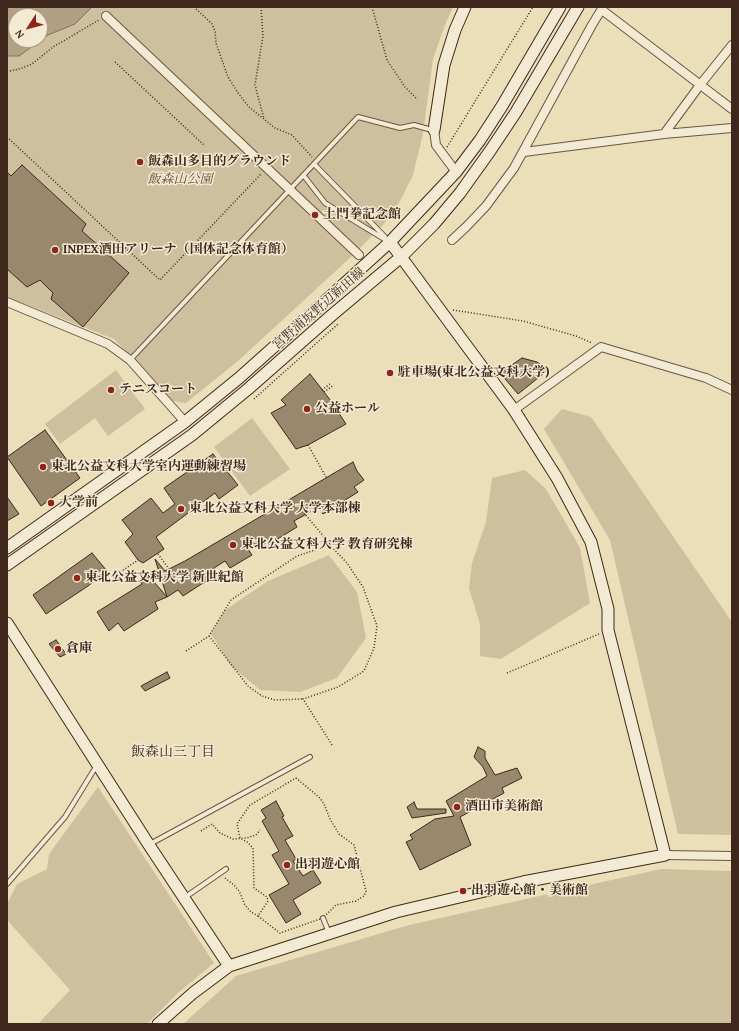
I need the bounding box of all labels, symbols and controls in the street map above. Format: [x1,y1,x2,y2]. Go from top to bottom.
north arrow [8,8,48,48]
text: N [10,27,28,42]
place label: 飯森山多目的グラウンド [148,154,291,170]
marker: 飯森山多目的グラウンド [135,157,145,167]
park label: 飯森山公園 [148,172,212,188]
place label: 土門拳記念館 [323,207,401,223]
marker: 土門拳記念館 [310,210,320,220]
place label: INPEX酒田アリーナ（国体記念体育館） [63,242,294,258]
marker: INPEX酒田アリーナ（国体記念体育館） [50,245,60,255]
street label: 宮野浦坂野辺新田線 [270,265,368,353]
place label: 駐車場(東北公益文科大学) [398,365,550,381]
marker: 駐車場(東北公益文科大学) [385,368,395,378]
place label: テニスコート [119,382,197,398]
marker: テニスコート [106,385,116,395]
place label: 公益ホール [315,401,380,417]
marker: 公益ホール [302,404,312,414]
place label: 東北公益文科大学室内運動練習場 [51,459,246,475]
marker: 東北公益文科大学室内運動練習場 [38,462,48,472]
place label: 大学前 [59,495,98,511]
marker: 大学前 [46,498,56,508]
place label: 東北公益文科大学 大学本部棟 [189,501,361,517]
marker: 東北公益文科大学 大学本部棟 [176,504,186,514]
place label: 東北公益文科大学 教育研究棟 [241,537,413,553]
marker: 東北公益文科大学 教育研究棟 [228,540,238,550]
place label: 東北公益文科大学 新世紀館 [85,570,244,586]
marker: 東北公益文科大学 新世紀館 [72,573,82,583]
place label: 倉庫 [66,641,92,657]
marker: 倉庫 [53,644,63,654]
district label: 飯森山三丁目 [131,744,215,760]
place label: 酒田市美術館 [465,799,543,815]
marker: 酒田市美術館 [452,802,462,812]
place label: 出羽遊心館 [295,857,360,873]
marker: 出羽遊心館 [282,860,292,870]
place label: 出羽遊心館・美術館 [471,883,588,899]
marker: 出羽遊心館・美術館 [458,886,468,896]

